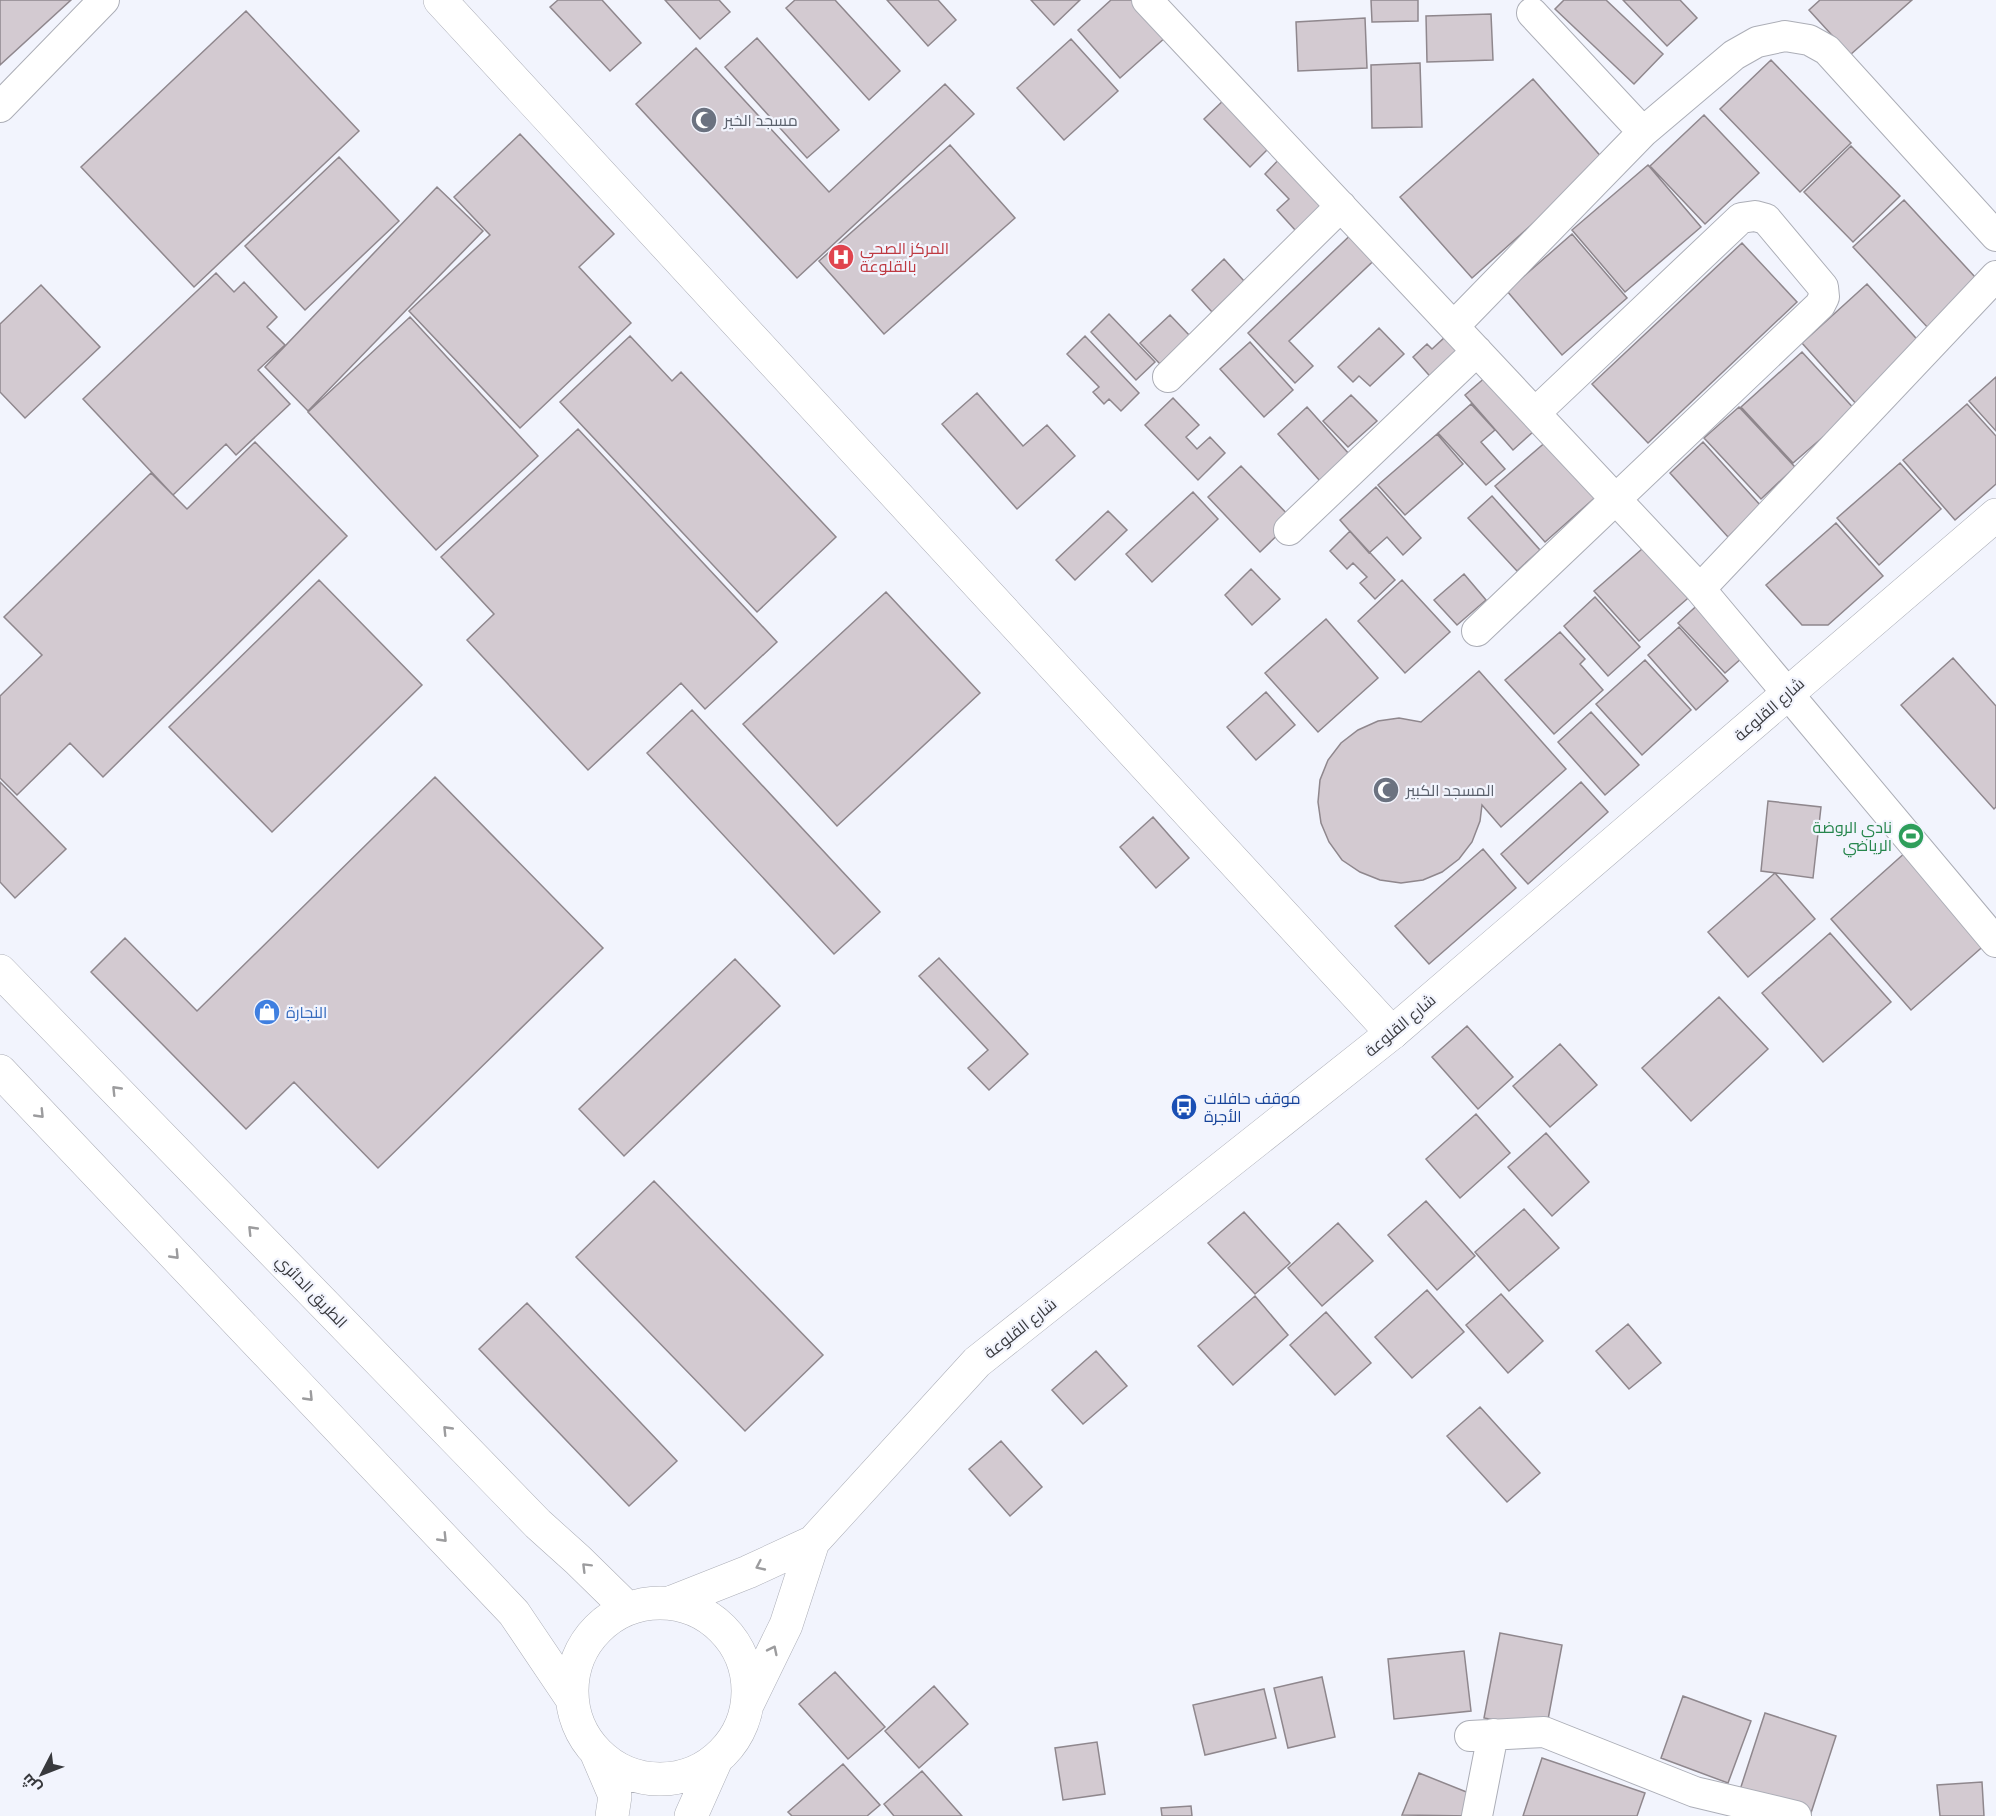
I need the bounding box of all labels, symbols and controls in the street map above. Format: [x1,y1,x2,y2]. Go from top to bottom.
mosque icon: مسجد الخير [689,105,719,135]
place label: مسجد الخير [723,109,798,131]
place label: المركز الصحي بالقلوعة [860,237,949,277]
hospital icon: المركز الصحي بالقلوعة [826,242,856,272]
street label: شارع القلوعة [1729,672,1810,746]
mosque icon: المسجد الكبير [1371,775,1401,805]
place label: المسجد الكبير [1405,779,1495,801]
place label: نادي الروضة الرياضي [1813,816,1892,858]
sports icon: نادي الروضة الرياضي [1896,821,1926,851]
street label: شارع القلوعة [1360,989,1441,1062]
shop icon: النجارة [252,997,282,1027]
place label: النجارة [286,1001,327,1023]
one-way arrow [113,1087,124,1098]
place label: موقف حافلات الأجرة [1204,1087,1301,1127]
bus stop icon: موقف حافلات الأجرة [1169,1092,1199,1122]
one-way arrow [33,1106,44,1117]
one-way arrow [249,1226,260,1237]
one-way arrow [167,1248,178,1259]
street label: الطريق الدائري [269,1250,353,1335]
street label: شارع القلوعة [979,1293,1061,1364]
one-way arrow [302,1390,313,1400]
one-way arrow [443,1426,454,1436]
one-way arrow [436,1531,447,1542]
one-way arrow [755,1559,766,1571]
one-way arrow [582,1563,592,1574]
one-way arrow [766,1646,778,1657]
north arrow [12,1744,72,1804]
text: ش [16,1769,46,1799]

